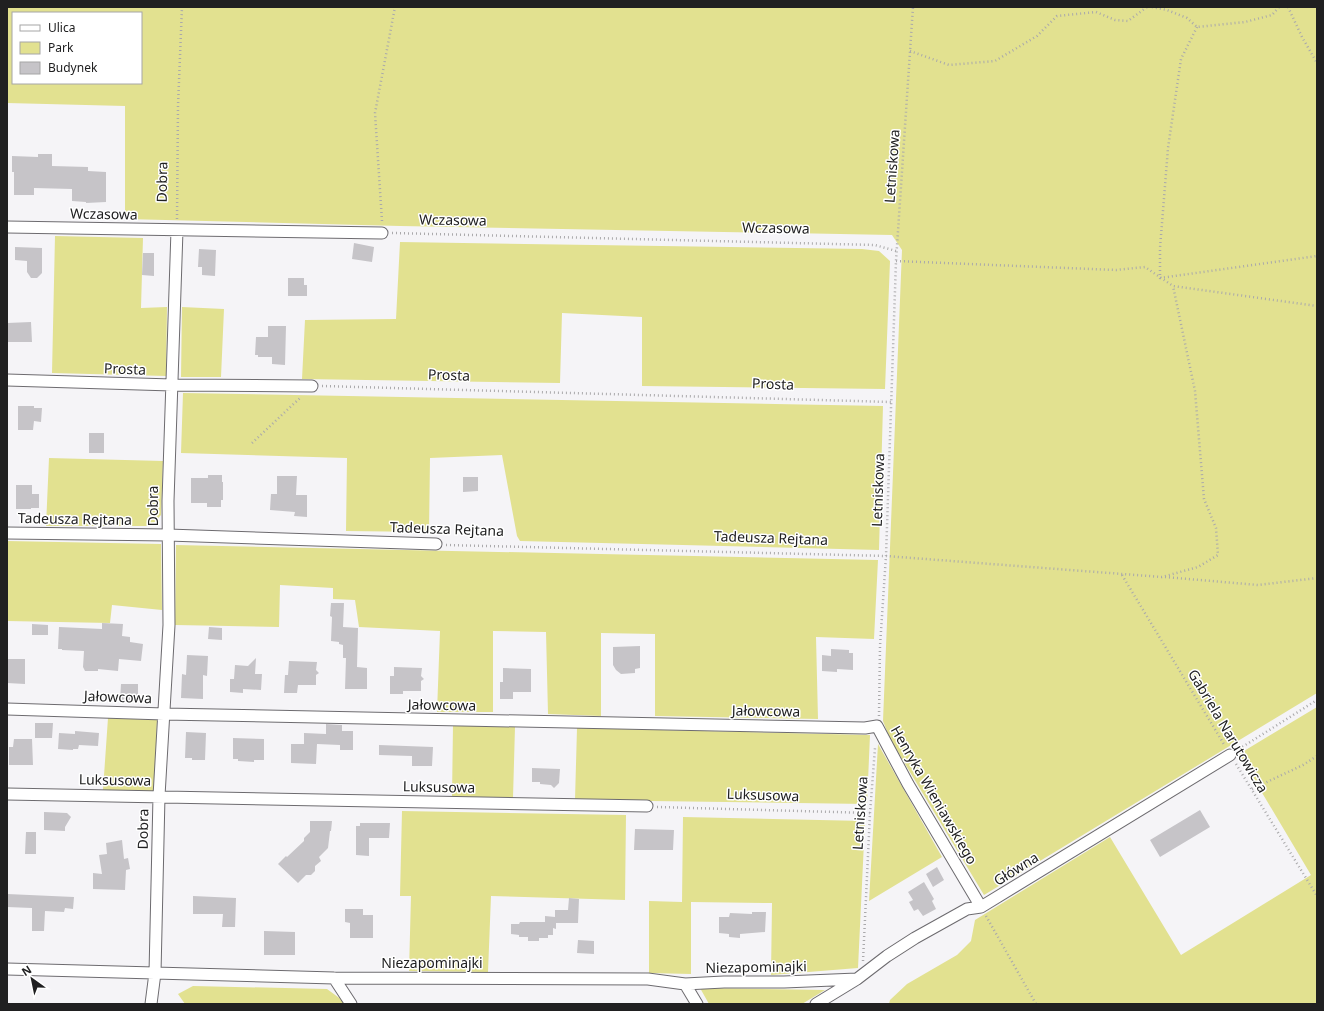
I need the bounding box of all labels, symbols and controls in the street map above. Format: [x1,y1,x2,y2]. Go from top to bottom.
legend [12,12,142,84]
text: Ulica [48,19,75,36]
text: Park [48,39,74,56]
text: Budynek [48,59,98,76]
street label: Letniskowa [879,129,904,203]
street label: Dobra [152,162,171,202]
street label: Wczasowa [70,203,138,224]
street label: Wczasowa [419,209,487,230]
street label: Wczasowa [742,217,810,238]
street label: Prosta [104,358,146,379]
street label: Prosta [428,364,470,385]
street label: Prosta [752,373,794,394]
street label: Letniskowa [867,453,888,527]
street label: Dobra [143,486,162,526]
street label: Tadeusza Rejtana [18,508,132,529]
street label: Tadeusza Rejtana [390,517,504,540]
street label: Tadeusza Rejtana [714,526,828,549]
street label: Gabriela Narutowicza [1184,665,1273,796]
street label: Jałowcowa [82,686,152,707]
street label: Jałowcowa [406,694,476,715]
street label: Jałowcowa [730,700,800,721]
street label: Henryka Wieniawskiego [887,722,982,868]
street label: Luksusowa [79,769,151,790]
street label: Luksusowa [403,776,475,797]
street label: Letniskowa [847,776,872,850]
street label: Luksusowa [726,784,800,805]
street label: Dobra [133,809,152,849]
street label: Główna [990,847,1042,890]
street label: Niezapominajki [381,953,483,972]
street label: Niezapominajki [705,956,807,977]
north arrow [12,959,52,999]
text: N [18,961,34,979]

